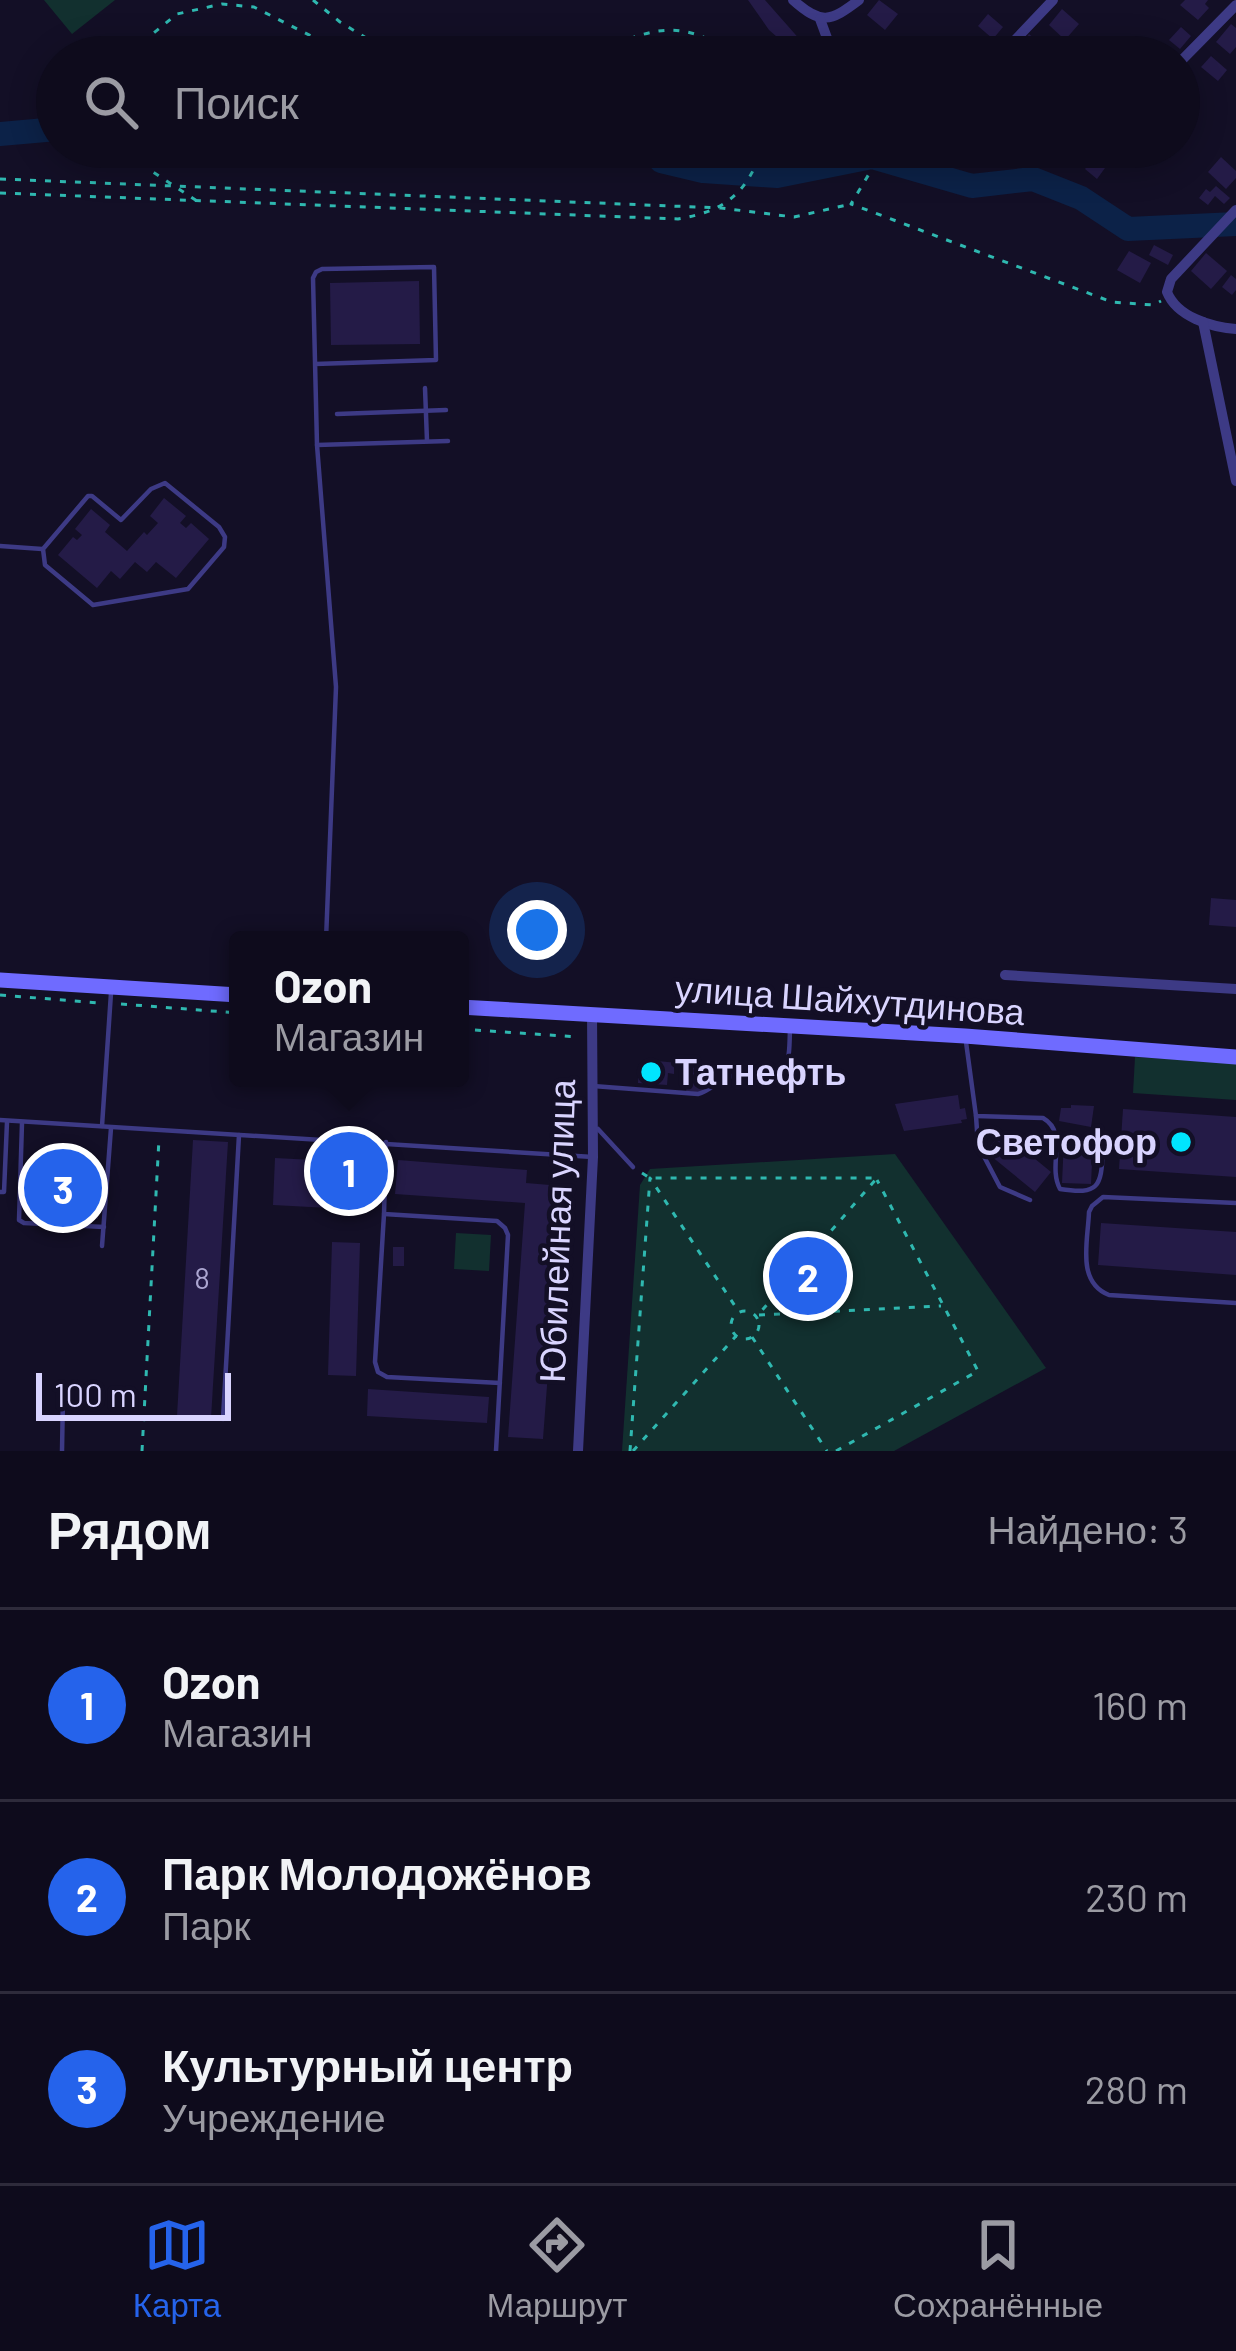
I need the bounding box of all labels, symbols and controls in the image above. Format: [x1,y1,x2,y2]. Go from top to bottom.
search box [36,36,1200,168]
icon: search [78,69,144,135]
text: Поиск [174,74,299,128]
your location [507,900,567,960]
popup [229,931,469,1087]
text: Ozon [274,958,372,1012]
street label: улица Шайхутдинова [674,965,1027,1033]
text: Магазин [274,1012,424,1059]
place label: Татнефть [675,1049,846,1093]
marker: Татнефть [638,1059,664,1085]
street label: Юбилейная улица [529,1077,583,1384]
place label: Светофор [976,1119,1157,1163]
pin: 1 [310,1126,388,1216]
marker: Светофор [1168,1129,1194,1155]
pin: 3 [24,1143,102,1233]
pin: 2 [769,1231,847,1321]
house number: 8 [194,1259,210,1295]
scale bar [36,1367,231,1420]
text: 100 m [54,1374,137,1414]
text: Рядом [48,1498,212,1559]
text: Найдено: 3 [988,1505,1188,1552]
text: Ozon [162,1654,260,1708]
text: 1 [80,1681,94,1728]
text: 160 m [1092,1681,1188,1728]
text: Магазин [162,1708,312,1755]
text: Парк Молодожёнов [162,1845,592,1899]
text: 2 [76,1873,98,1920]
text: 230 m [1085,1873,1188,1920]
text: Парк [162,1901,250,1948]
text: Культурный центр [162,2037,573,2091]
text: 3 [76,2065,98,2112]
text: 280 m [1085,2065,1188,2112]
text: Учреждение [162,2093,386,2140]
tab: Карта [133,2212,221,2325]
tab: Маршрут [487,2212,627,2325]
tab: Сохранённые [893,2212,1103,2325]

